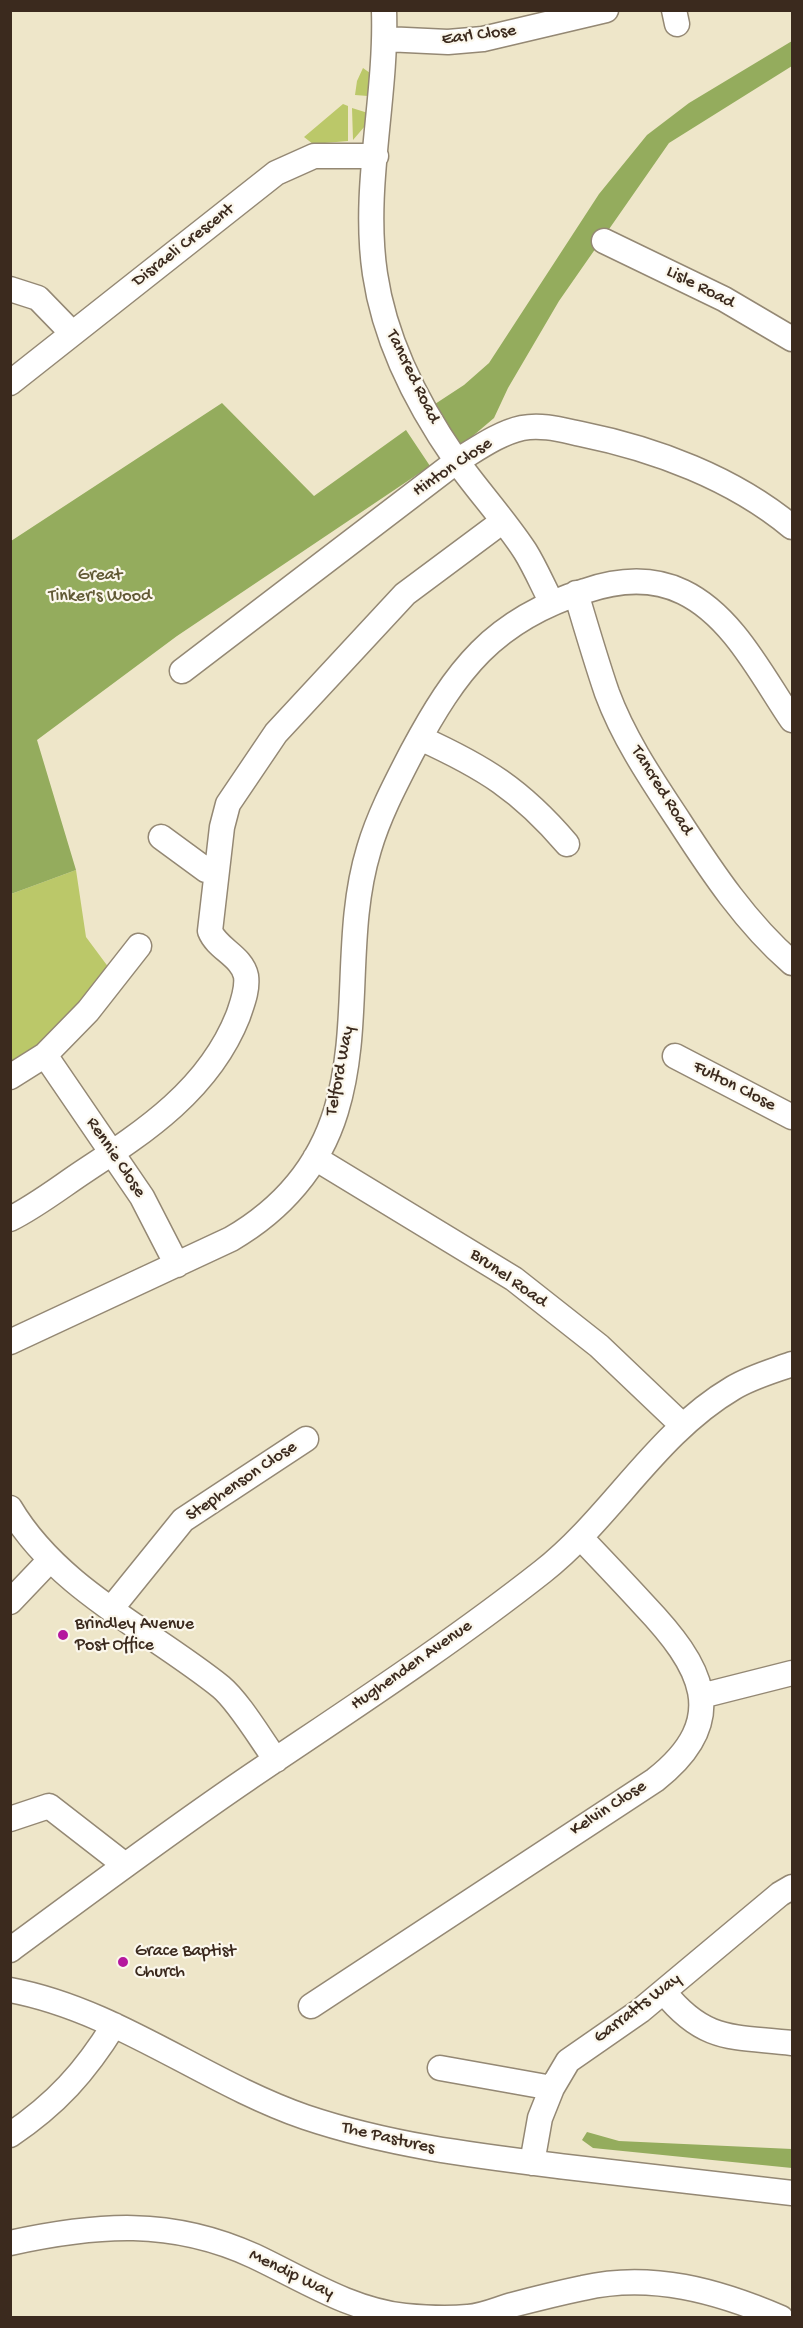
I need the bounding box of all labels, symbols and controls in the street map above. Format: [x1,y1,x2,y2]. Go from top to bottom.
street label: Earl Close [441,21,517,51]
street label: Disraeli Crescent [129,200,239,292]
street label: Lisle Road [662,262,738,314]
street label: Tancred Road [380,327,444,427]
street label: Hinton Close [409,434,497,502]
park label: Great Tinker's Wood [48,565,152,608]
street label: Tancred Road [625,742,697,840]
street label: Telford Way [322,1025,360,1117]
street label: Fulton Close [689,1057,779,1117]
street label: Rennie Close [80,1114,150,1202]
street label: Brunel Road [465,1245,551,1313]
street label: Stephenson Close [182,1437,302,1527]
place label: Brindley Avenue Post Office [75,1614,194,1656]
street label: Hughenden Avenue [347,1616,477,1716]
marker: Brindley Avenue Post Office [56,1628,70,1642]
street label: Kelvin Close [567,1776,651,1842]
place label: Grace Baptist Church [135,1941,236,1984]
marker: Grace Baptist Church [116,1955,130,1969]
street label: Garratts Way [590,1969,686,2049]
street label: The Pastures [339,2118,437,2160]
street label: Mendip Way [245,2245,337,2305]

